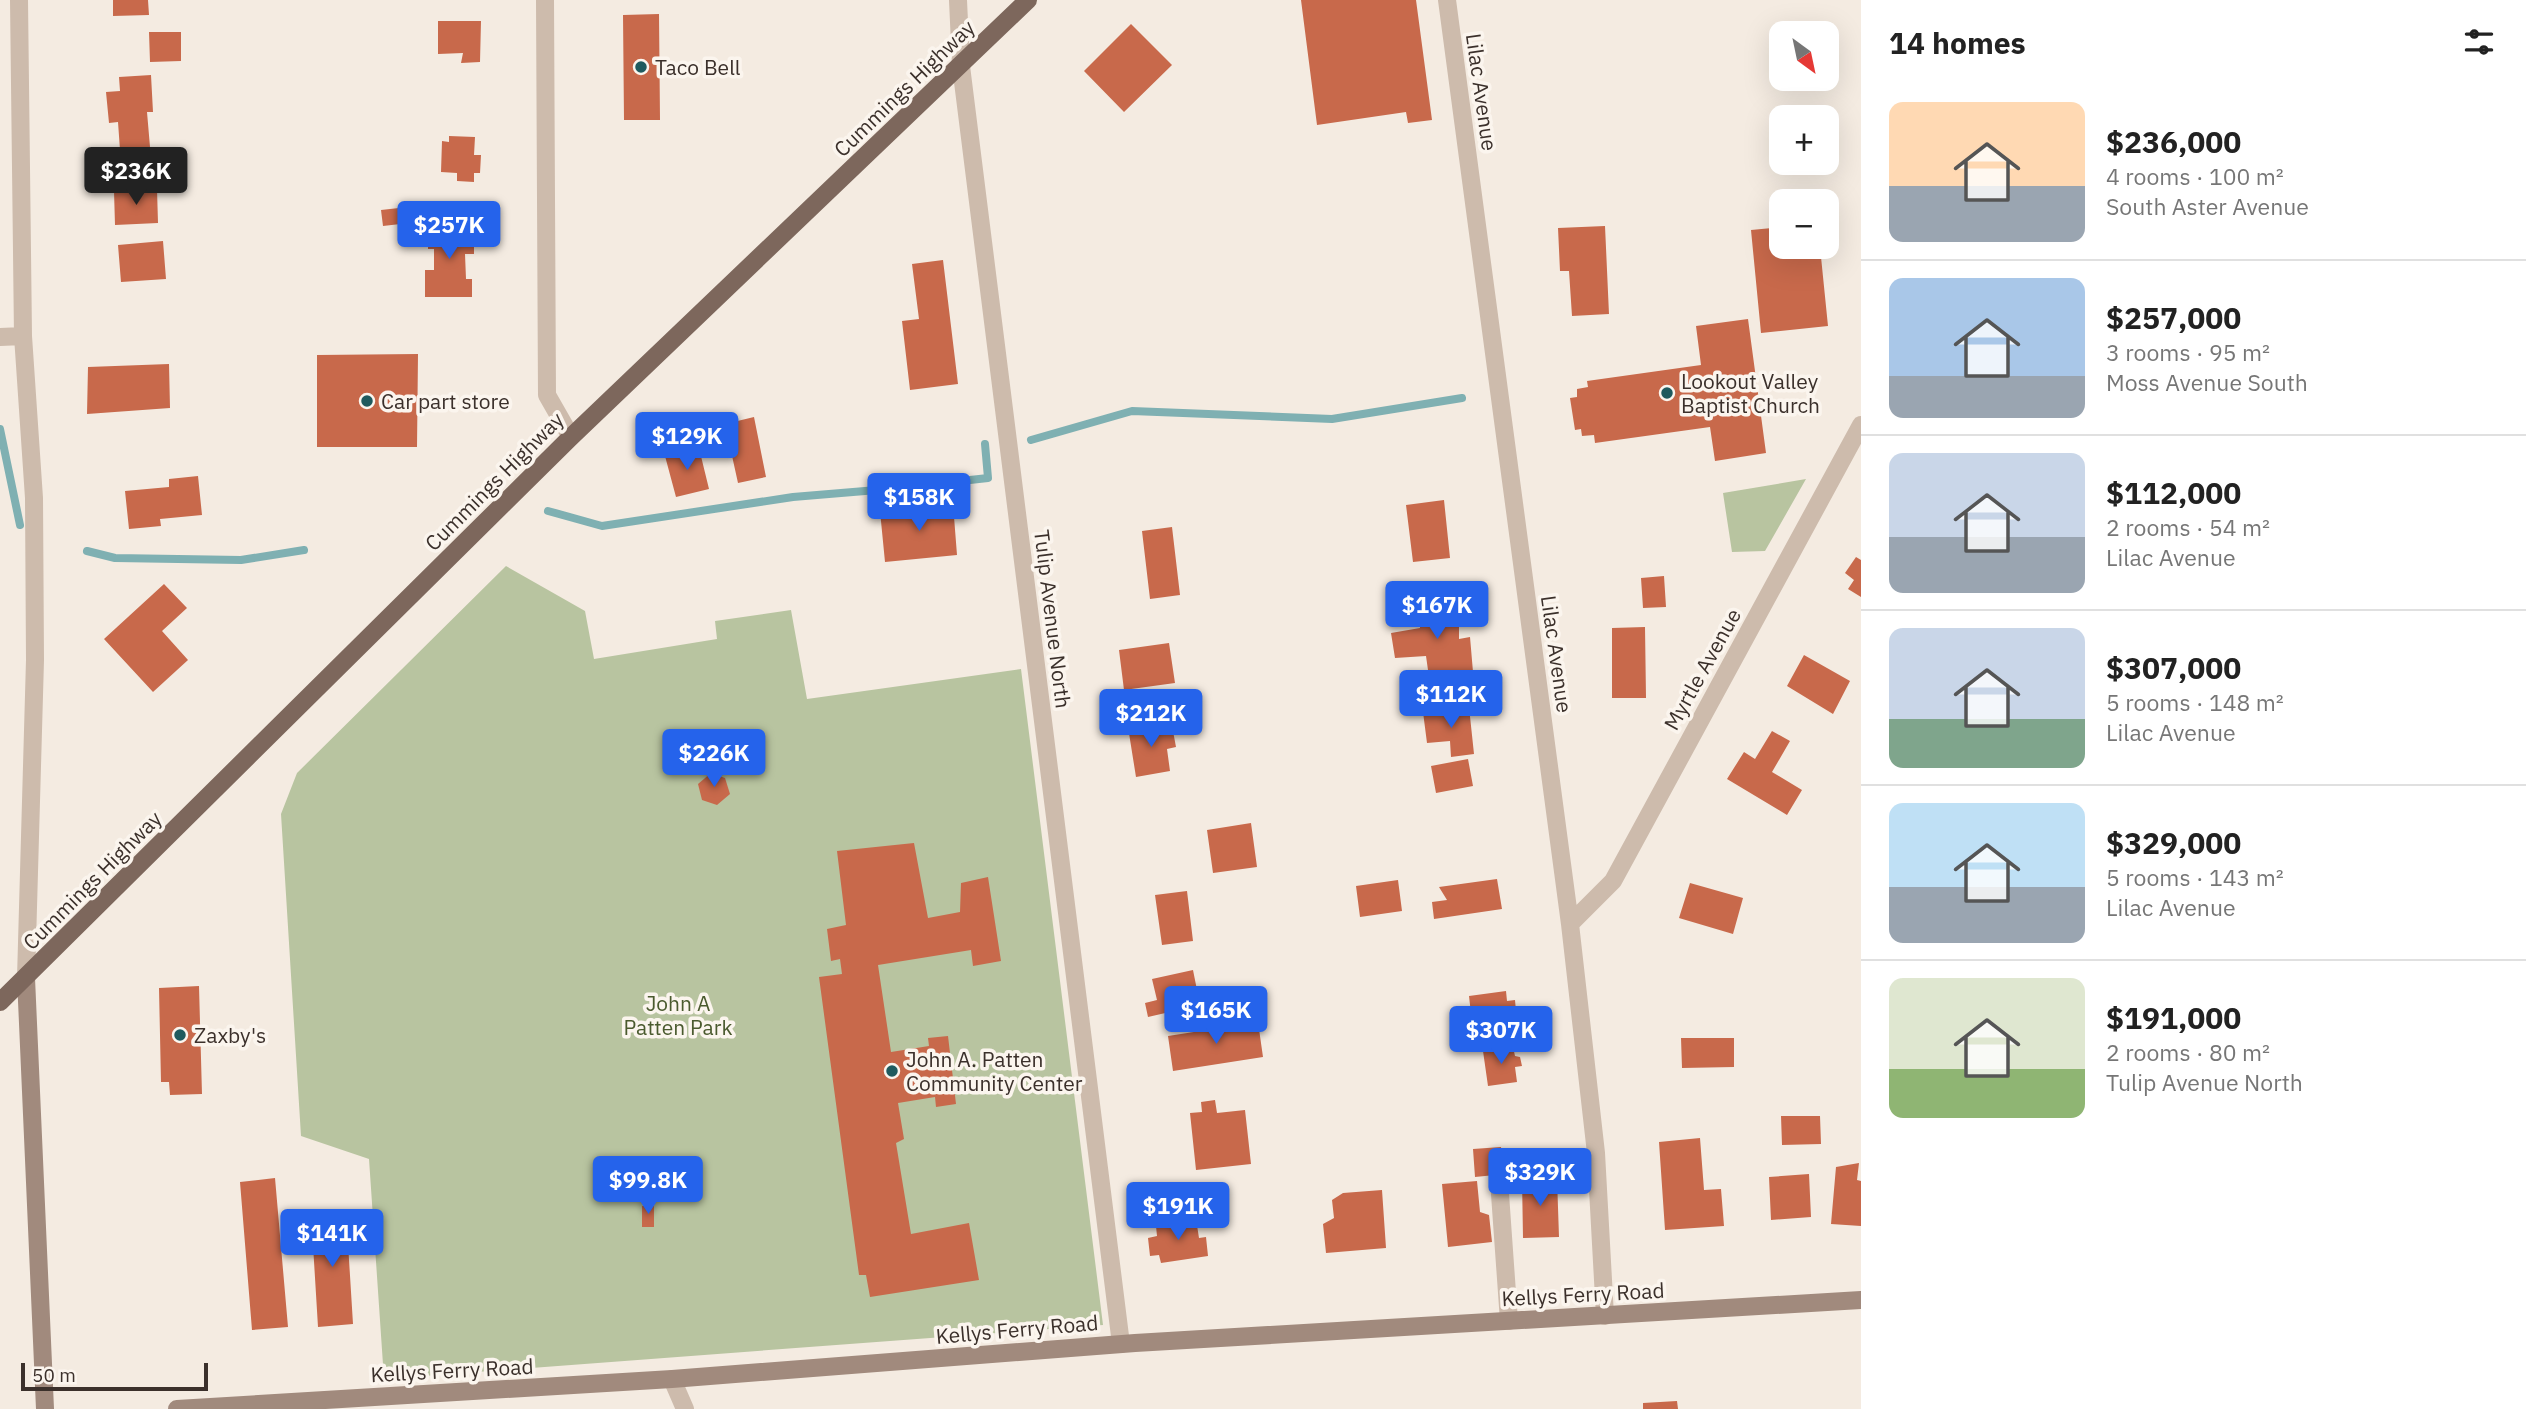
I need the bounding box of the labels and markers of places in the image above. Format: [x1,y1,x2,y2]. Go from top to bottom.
place label: Taco Bell [655,53,741,81]
marker: Taco Bell [633,59,649,75]
pin: $236K [87,148,185,207]
pin: $257K [400,202,498,261]
place label: Lookout Valley Baptist Church [1681,367,1820,419]
marker: Lookout Valley Baptist Church [1659,385,1675,401]
place label: Car part store [381,387,510,415]
marker: Car part store [359,393,375,409]
pin: $129K [638,412,736,472]
pin: $158K [870,474,968,533]
pin: $167K [1388,582,1486,641]
pin: $112K [1402,670,1500,730]
pin: $212K [1102,690,1200,749]
pin: $226K [665,730,763,789]
pin: $165K [1167,986,1265,1046]
pin: $307K [1452,1006,1550,1066]
place label: Zaxby's [194,1021,266,1049]
marker: Zaxby's [172,1027,188,1043]
place label: John A. Patten Community Center [906,1045,1083,1097]
marker: John A. Patten Community Center [884,1063,900,1079]
pin: $329K [1491,1148,1589,1208]
pin: $99.8K [591,1156,705,1216]
pin: $191K [1129,1182,1227,1242]
pin: $141K [283,1210,381,1269]

